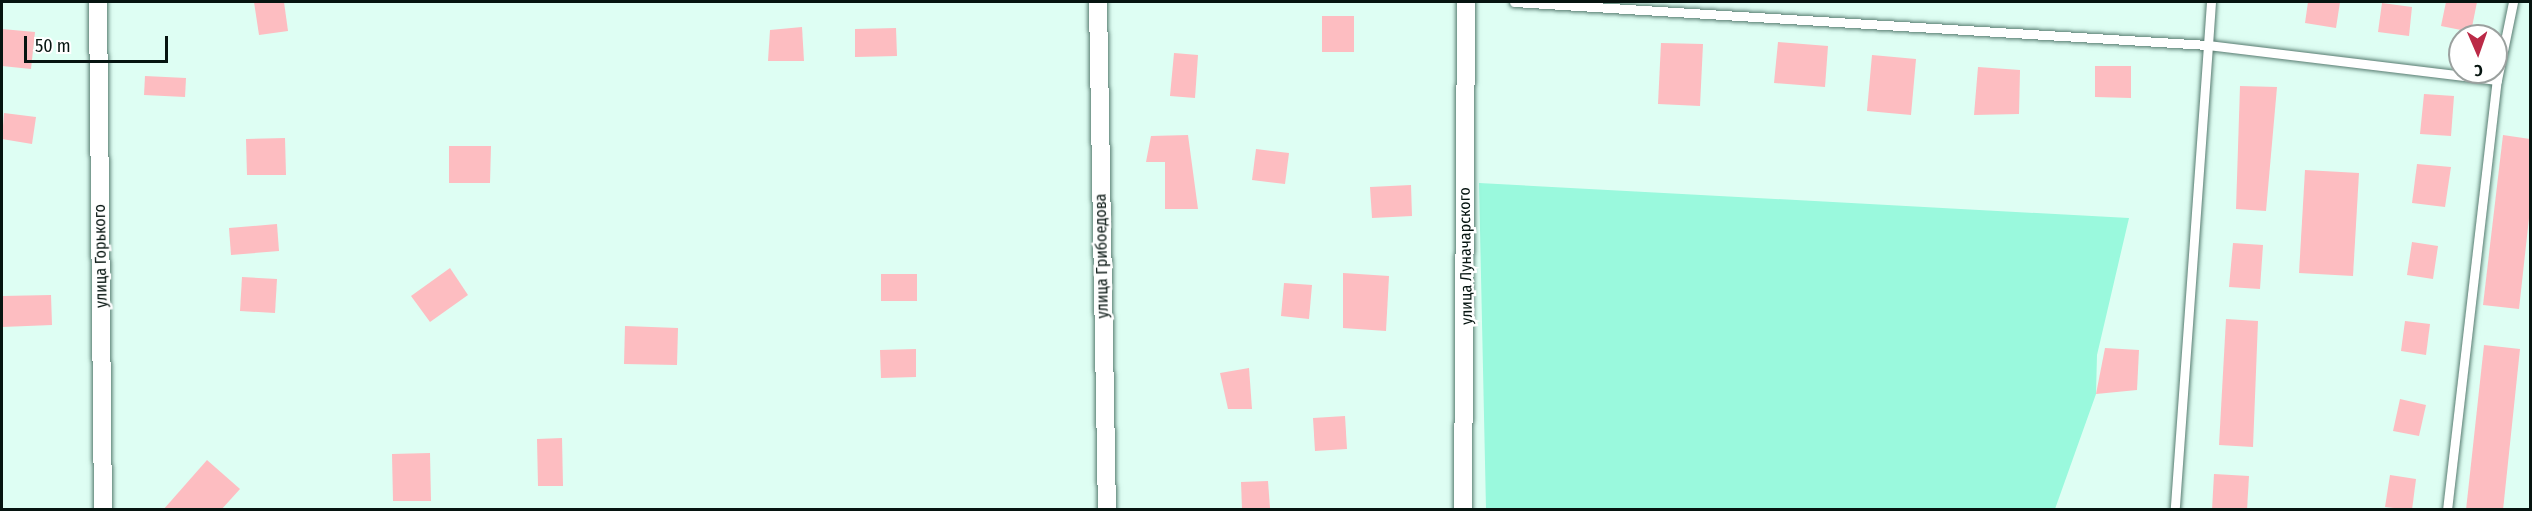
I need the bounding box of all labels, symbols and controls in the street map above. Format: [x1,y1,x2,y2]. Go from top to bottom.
scale bar [27,24,171,62]
north arrow [2448,24,2508,84]
text: 50 m [35,35,71,57]
text: С [2474,61,2483,80]
street label: улица Луначарского [1455,187,1477,325]
street label: улица Грибоедова [1091,193,1113,319]
street label: улица Горького [90,204,112,308]

